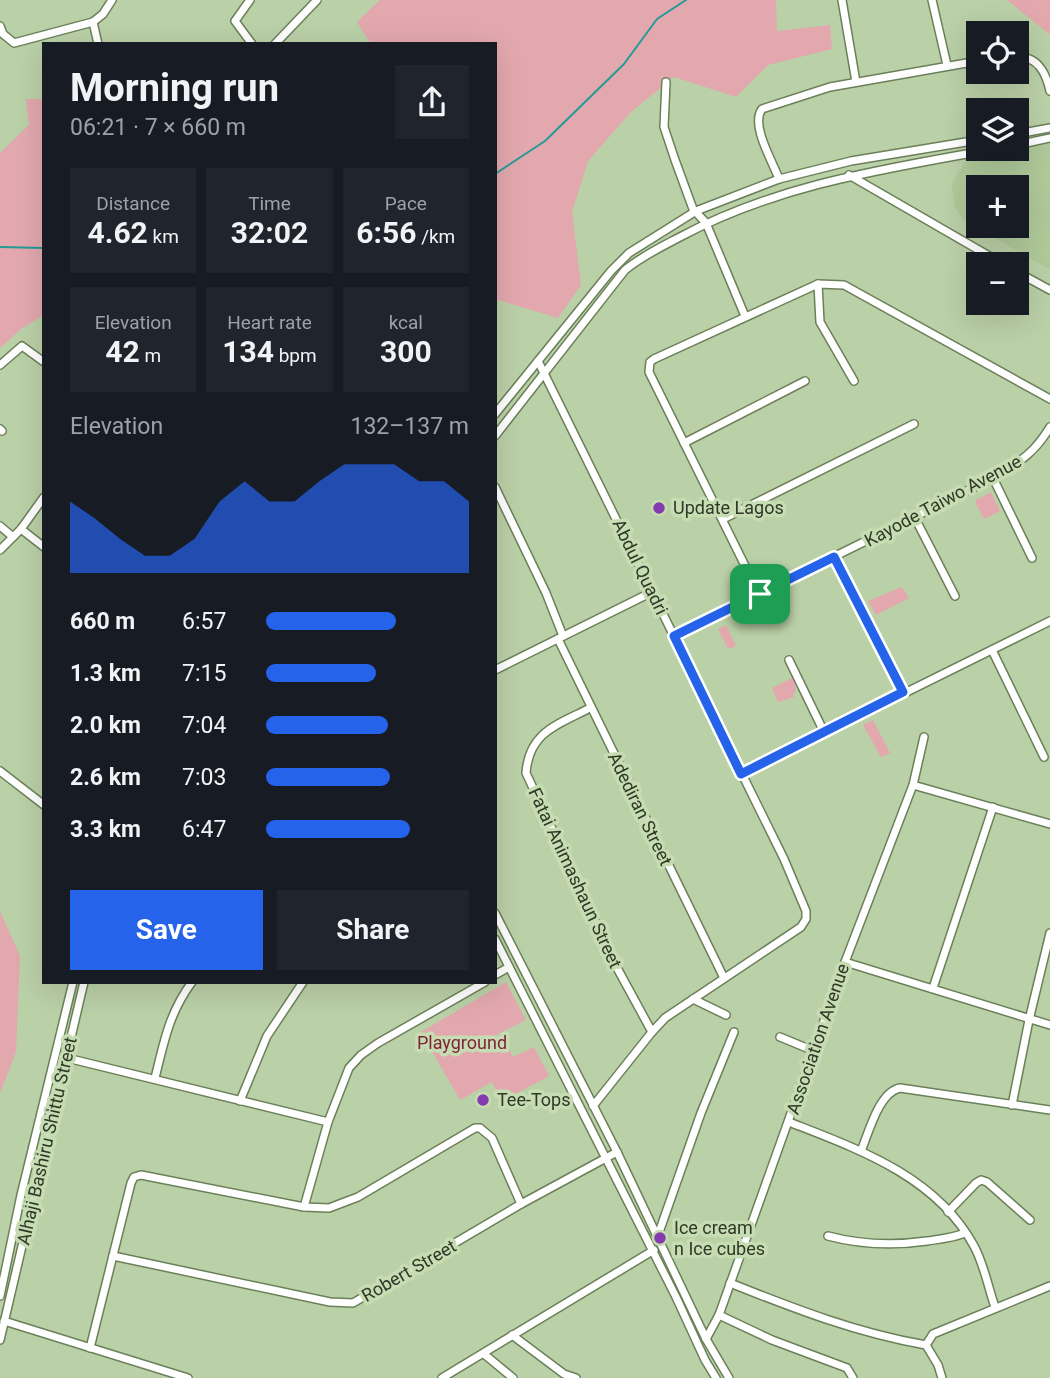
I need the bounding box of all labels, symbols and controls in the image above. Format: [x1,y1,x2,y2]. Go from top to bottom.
map controls [966,21,1029,315]
button: locate [966,21,1029,84]
button: share [395,65,469,139]
text: Morning run [70,66,279,110]
button: layers [966,98,1029,161]
text: 06:21 · 7 × 660 m [70,114,246,141]
button: + [966,175,1029,238]
text: Distance [96,192,170,215]
text: Time [248,192,291,215]
text: Pace [385,192,427,215]
text: 4.62 [87,215,148,250]
text: 32:02 [231,215,308,250]
text: 6:56 [356,215,416,250]
text: km [148,225,179,248]
text: /km [416,225,455,248]
button: − [966,252,1029,315]
text: Elevation [95,311,172,334]
text: Heart rate [227,311,312,334]
text: kcal [389,311,423,334]
text: 42 [105,334,140,369]
text: 134 [222,334,274,369]
text: 300 [380,334,432,369]
text: m [140,344,161,367]
text: bpm [274,344,317,367]
text: Elevation [70,413,163,440]
text: 132–137 m [350,413,469,440]
street label: Kayode Taiwo Avenue [861,450,1025,551]
place label: Update Lagos [673,497,784,518]
marker: Update Lagos [651,500,667,516]
street label: Abdul Quadri [608,516,673,618]
pin [730,564,790,624]
icon: arrive [741,575,779,613]
text: 660 m [70,608,135,635]
text: 6:57 [182,608,226,635]
text: 1.3 km [70,660,141,687]
text: 7:15 [182,660,226,687]
text: 2.0 km [70,712,141,739]
text: 7:04 [182,712,226,739]
street label: Adediran Street [604,749,677,869]
text: 2.6 km [70,764,141,791]
text: 7:03 [182,764,226,791]
street label: Fatai Animashaun Street [524,784,627,971]
text: 3.3 km [70,816,141,843]
text: 6:47 [182,816,226,843]
button: Save [70,890,263,970]
button: Share [277,890,469,970]
street label: Association Avenue [782,961,853,1117]
park label: Playground [417,1032,507,1053]
street label: Alhaji Bashiru Shittu Street [12,1035,81,1247]
place label: Tee-Tops [497,1089,570,1110]
marker: Tee-Tops [475,1092,491,1108]
place label: Ice cream n Ice cubes [674,1217,765,1259]
marker: Ice cream n Ice cubes [652,1230,668,1246]
street label: Robert Street [358,1235,460,1306]

